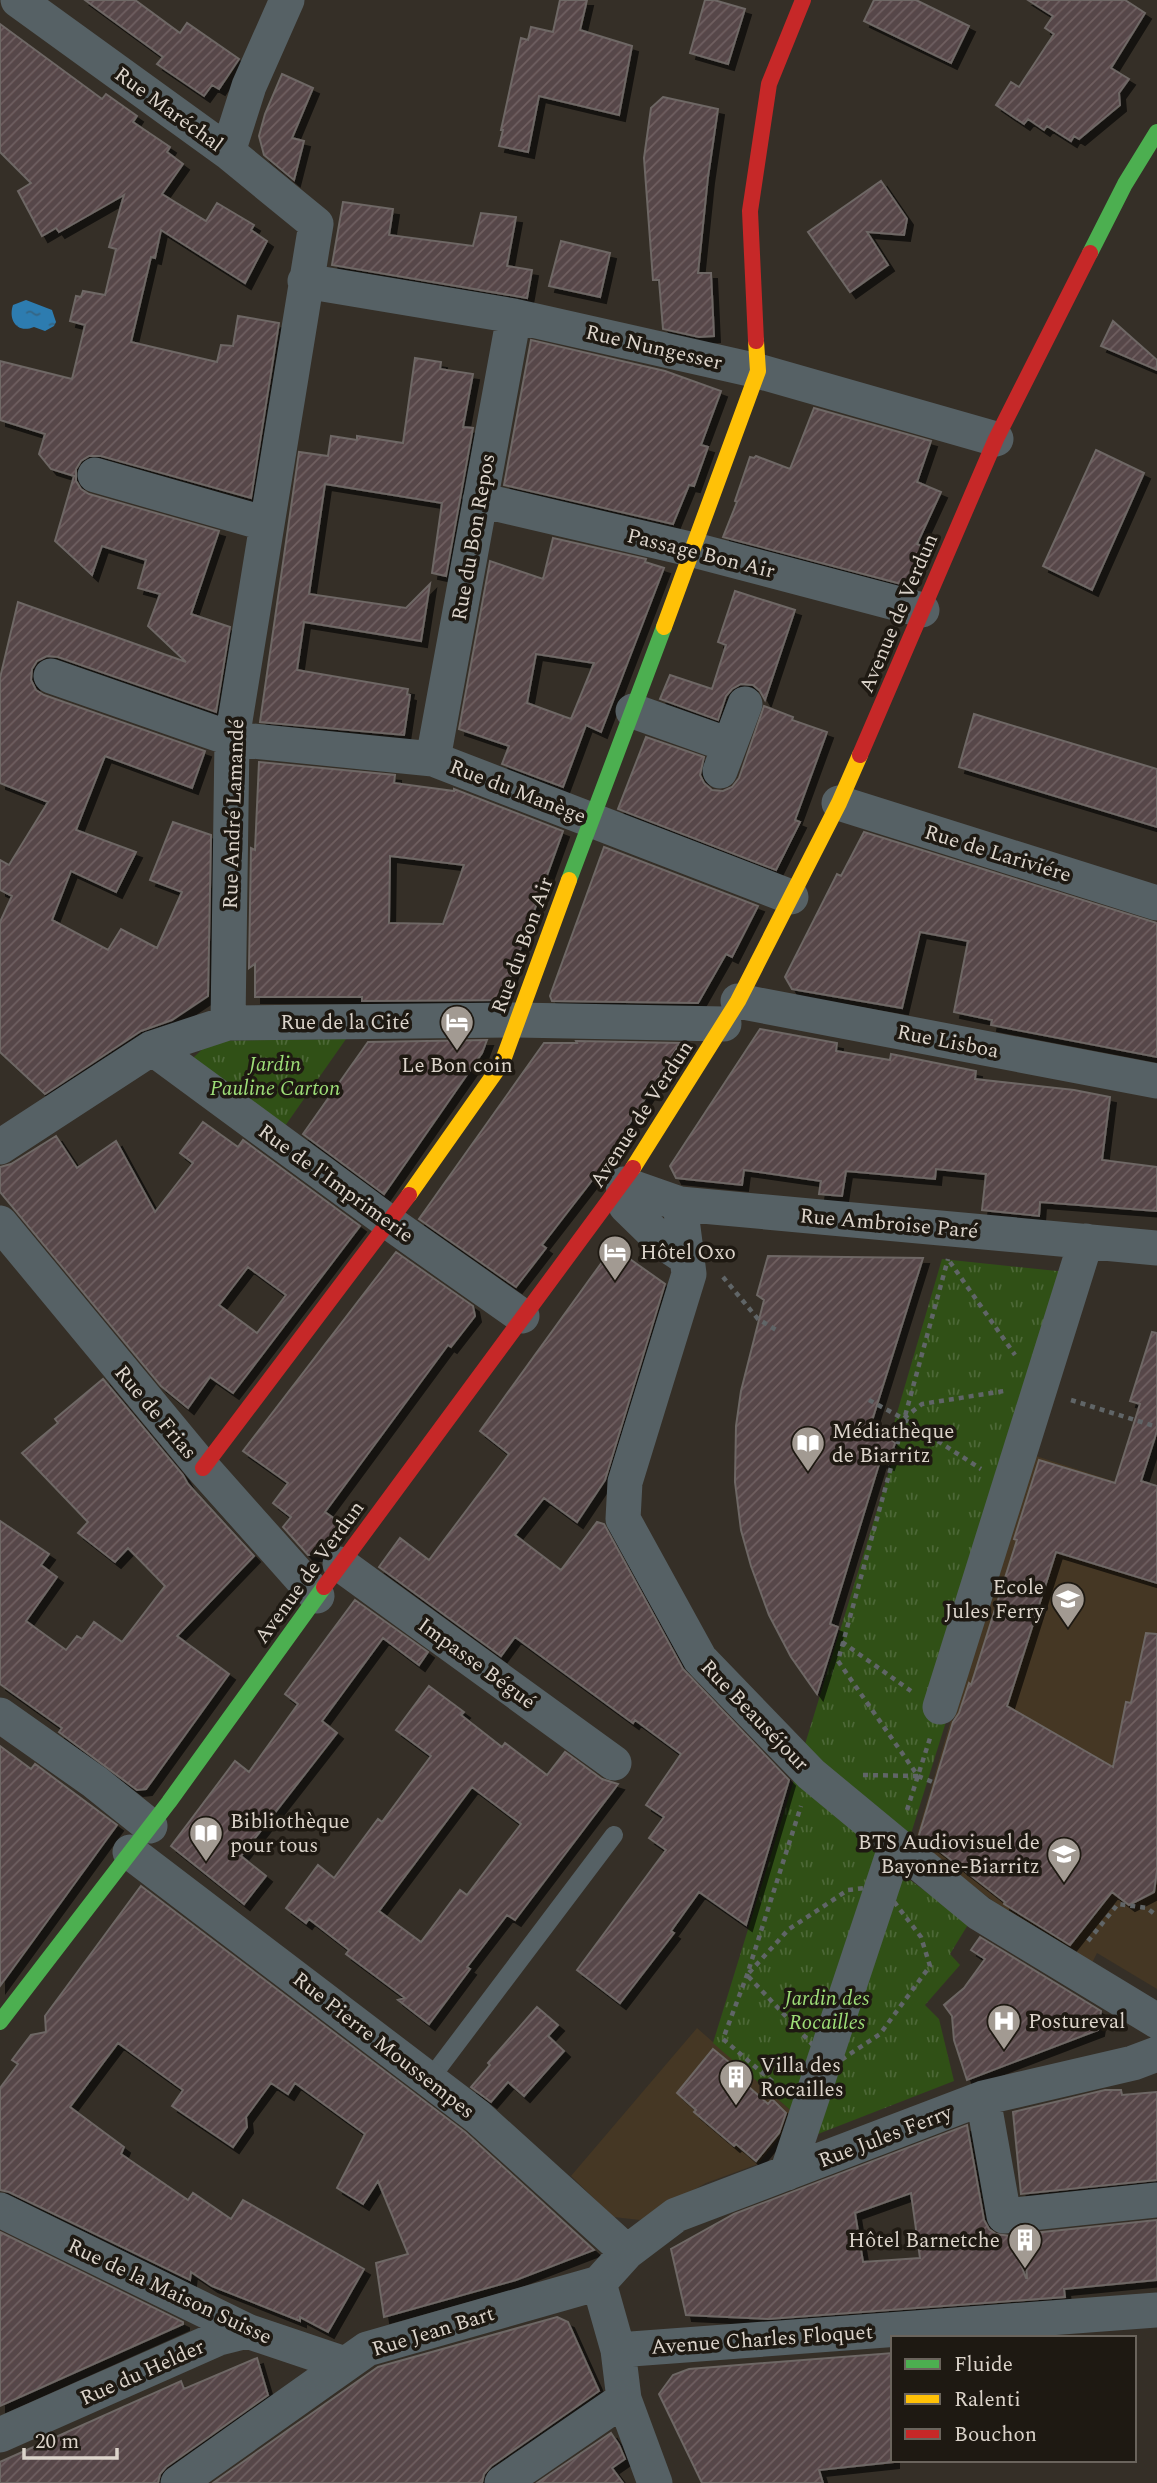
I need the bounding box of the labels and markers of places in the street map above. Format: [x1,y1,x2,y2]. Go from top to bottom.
hotel icon: Le Bon coin [438,1003,476,1052]
place label: Le Bon coin [401,1050,513,1082]
hotel icon: Hôtel Oxo [596,1233,634,1282]
place label: Hôtel Oxo [640,1237,736,1269]
place label: Médiathèque de Biarritz [832,1416,954,1472]
library icon: Médiathèque de Biarritz [789,1424,827,1473]
place label: Ecole Jules Ferry [944,1572,1045,1628]
school or university icon: Ecole Jules Ferry [1049,1580,1087,1629]
place label: Bibliothèque pour tous [230,1806,350,1862]
library icon: Bibliothèque pour tous [187,1814,225,1863]
place label: BTS Audiovisuel de Bayonne-Biarritz [858,1827,1040,1883]
school or university icon: BTS Audiovisuel de Bayonne-Biarritz [1045,1835,1083,1884]
hospital icon: Postureval [985,2002,1023,2051]
place label: Postureval [1028,2006,1125,2038]
place label: Villa des Rocailles [760,2050,844,2106]
building icon: Villa des Rocailles [717,2058,755,2107]
building icon: Hôtel Barnetche [1006,2221,1044,2270]
place label: Hôtel Barnetche [848,2225,1000,2257]

